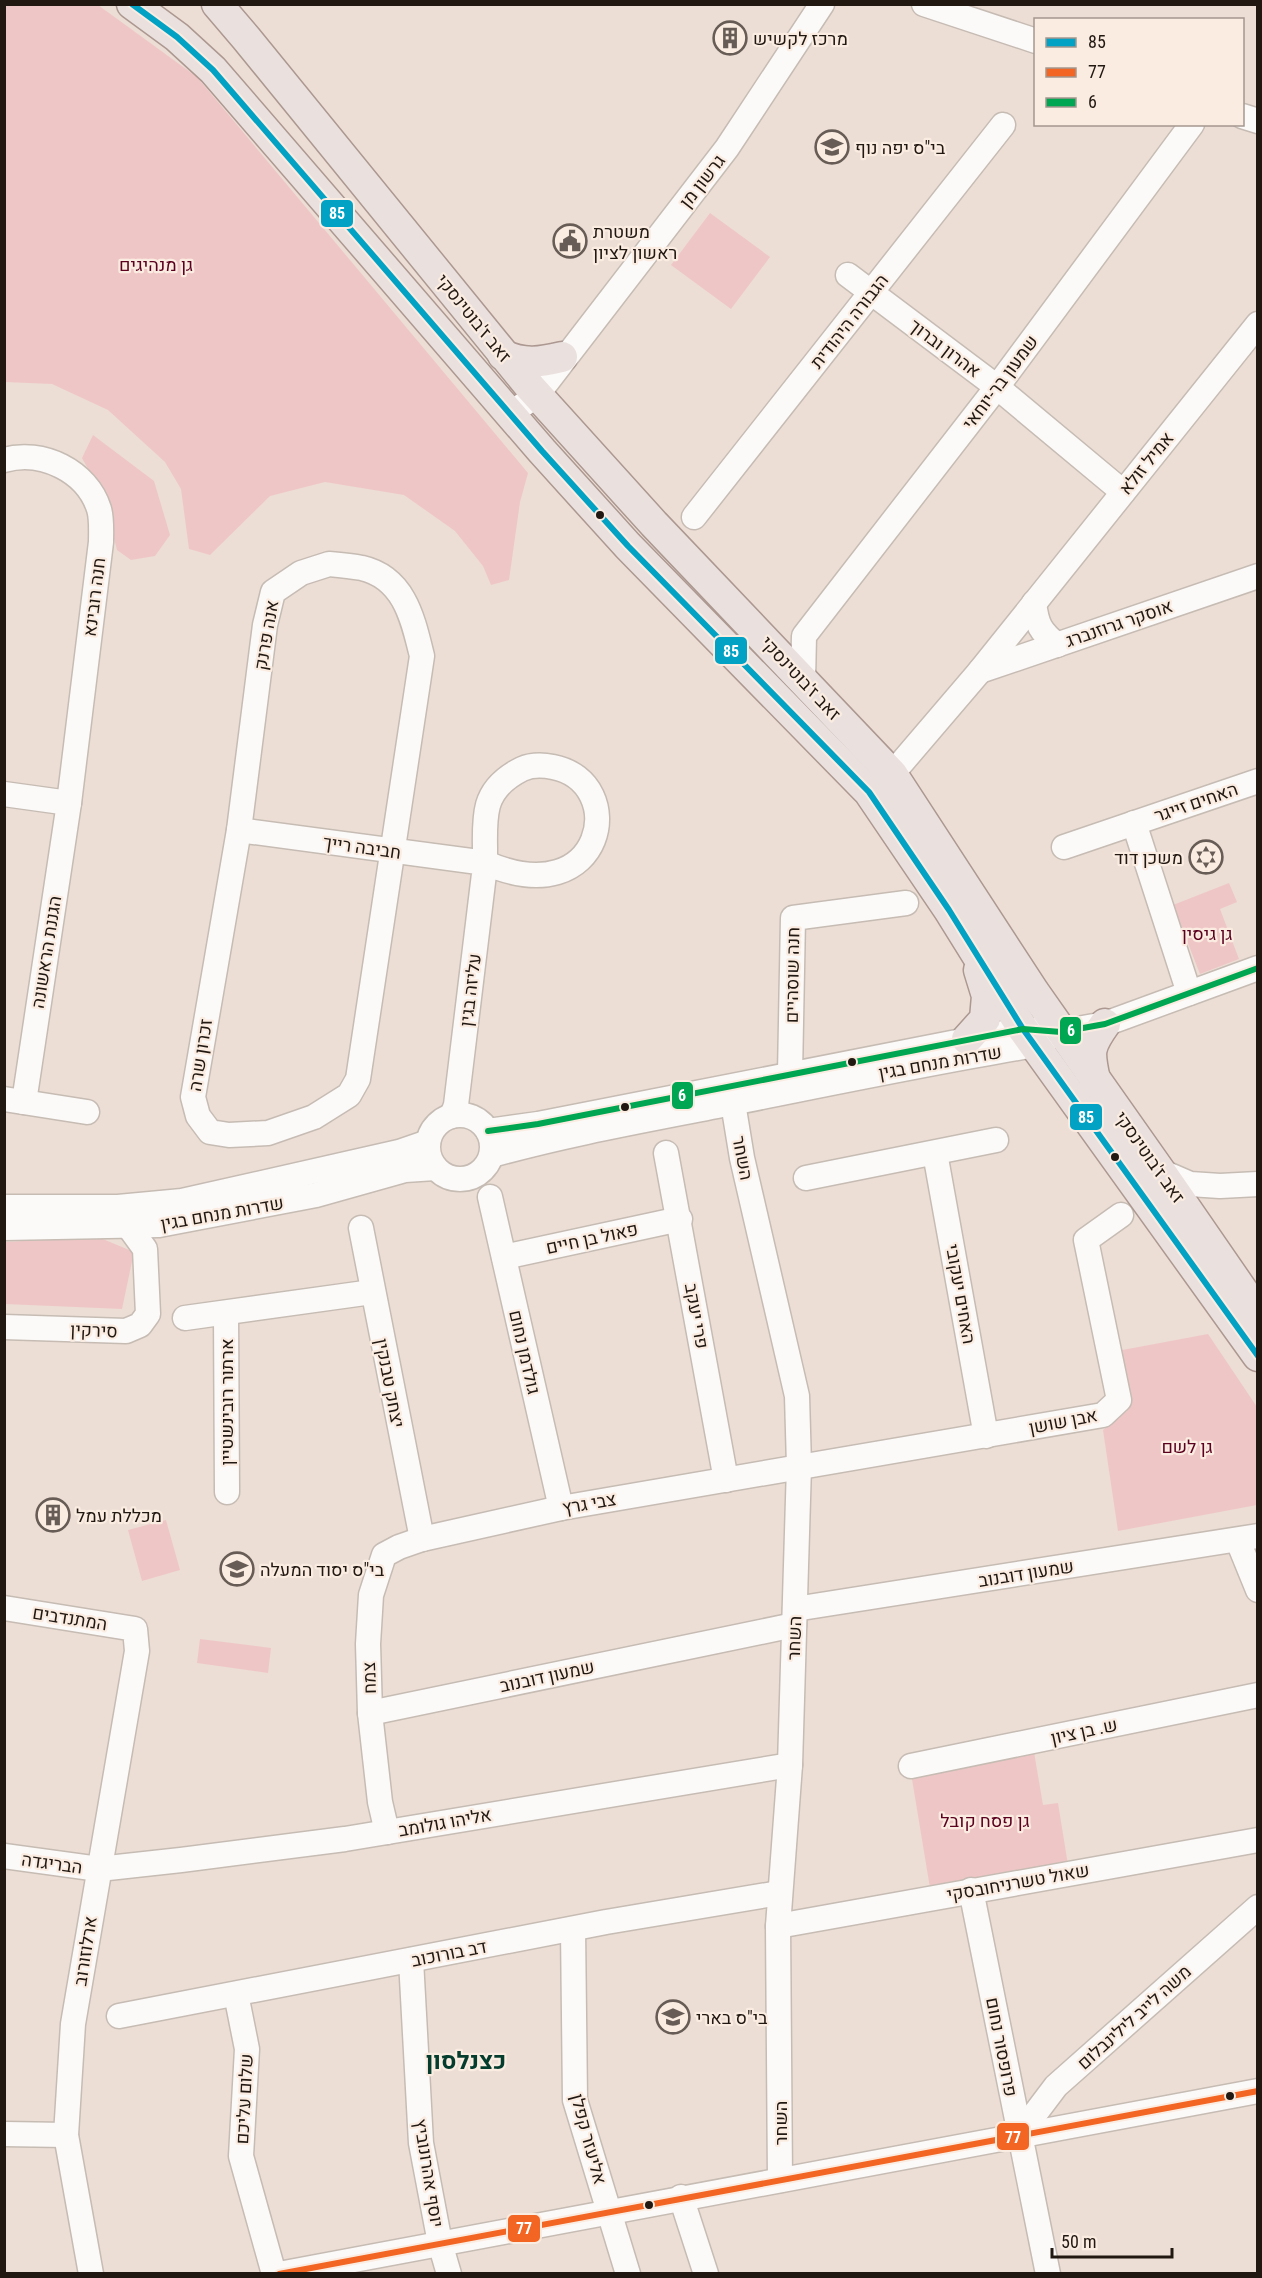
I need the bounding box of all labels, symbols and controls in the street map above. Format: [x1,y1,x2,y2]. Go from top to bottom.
legend [1034,18,1244,126]
building icon: מרכז לקשיש [712,20,748,56]
place label: מרכז לקשיש [753,28,848,49]
text: 85 [1088,31,1106,52]
text: 77 [1088,61,1106,82]
text: 6 [1088,91,1097,112]
school or university icon: בי"ס יפה נוף [814,129,850,165]
place label: בי"ס יפה נוף [855,137,946,158]
street label: גרשון מן [675,150,729,212]
line badge: 85 [320,199,354,228]
text: 85 [329,204,345,223]
place label: משטרת ראשון לציון [593,221,677,263]
public building icon: משטרת ראשון לציון [552,223,588,259]
park label: גן מנהיגים [119,254,193,275]
street label: זאב ז'בוטינסקי [432,270,516,366]
street label: הגבורה היהודית [806,270,892,372]
street label: אהרון וברוך [905,315,985,381]
street label: שמעון בר-יוחאי [958,331,1042,433]
street label: אמיל זולא [1114,428,1178,498]
unlabelled marker [594,509,606,521]
street label: חנה רובינא [79,556,109,638]
street label: אוסקר גרוזנברג [1063,595,1175,651]
street label: אנה פרנק [250,598,282,672]
street label: זאב ז'בוטינסקי [757,632,845,724]
line badge: 85 [714,636,748,665]
text: 85 [723,642,739,661]
street label: האחים זייגר [1151,778,1241,826]
street label: חביבה רייך [322,831,402,863]
synagogue icon: משכן דוד [1188,839,1224,875]
place label: משכן דוד [1114,847,1183,868]
street label: הגננת הראשונה [27,894,65,1010]
park label: גן גיסין [1182,923,1232,944]
street label: חנה שוסהיים [781,927,803,1023]
street label: עליזה בגין [455,952,485,1028]
line badge: 6 [1059,1016,1082,1045]
street label: זכרון שרה [184,1017,216,1093]
text: 6 [1067,1021,1075,1040]
street label: שדרות מנחם בגין [877,1041,1003,1083]
unlabelled marker [846,1056,858,1068]
line badge: 6 [671,1081,694,1110]
text: 6 [678,1086,686,1105]
unlabelled marker [619,1101,631,1113]
line badge: 85 [1069,1103,1103,1131]
street label: זאב ז'בוטינסקי [1111,1107,1189,1207]
text: 85 [1078,1108,1094,1127]
street label: השחר [728,1134,758,1182]
unlabelled marker [1109,1151,1121,1163]
street label: שדרות מנחם בגין [159,1192,285,1234]
street label: פאול בן חיים [544,1218,640,1258]
street label: האחים יעקובי [942,1242,980,1346]
street label: פרי יעקב [681,1282,713,1350]
street label: גולדמן נחום [505,1308,545,1396]
street label: סירקין [70,1319,118,1341]
street label: יצחק טבנקין [371,1337,409,1429]
street label: ארתור רובינשטיין [216,1339,237,1465]
street label: אבן שושן [1027,1404,1099,1438]
park label: גן לשם [1161,1436,1213,1457]
street label: צבי גרץ [560,1488,618,1518]
building icon: מכללת עמל [35,1497,71,1533]
place label: מכללת עמל [76,1505,162,1526]
school or university icon: בי"ס יסוד המעלה [219,1551,255,1587]
street label: שמעון דובנוב [977,1555,1075,1591]
place label: בי"ס יסוד המעלה [260,1559,385,1580]
street label: המתנדבים [31,1602,109,1634]
street label: השחר [783,1615,805,1661]
street label: שמעון דובנוב [498,1656,596,1696]
street label: צמח [358,1661,380,1694]
street label: ש. בן ציון [1049,1714,1119,1748]
street label: אליהו גולומב [397,1803,493,1841]
park label: גן פסח קובל [940,1810,1030,1831]
street label: הבריגדה [20,1848,84,1878]
street label: שאול טשרניחובסקי [945,1859,1091,1905]
street label: ארלוזורוב [69,1915,101,1987]
street label: דב בורוכוב [409,1935,489,1971]
street label: משה לייב לילינבלום [1073,1961,1195,2073]
street label: פרופסור נחום [982,1996,1022,2098]
school or university icon: בי"ס בארי [655,1999,691,2035]
place label: בי"ס בארי [696,2007,768,2028]
district label: כצנלסון [426,2047,506,2075]
street label: שלום עליכם [231,2053,257,2145]
unlabelled marker [1224,2090,1236,2102]
street label: אליעזר קפלן [567,2091,611,2187]
street label: השחר [770,2101,791,2145]
street label: יוסף אהרונוביץ [410,2117,448,2229]
line badge: 77 [996,2122,1030,2151]
text: 77 [1005,2128,1021,2147]
unlabelled marker [643,2199,655,2211]
line badge: 77 [507,2214,541,2243]
text: 77 [516,2219,532,2238]
scale bar [1052,2221,1172,2259]
text: 50 m [1061,2231,1096,2252]

